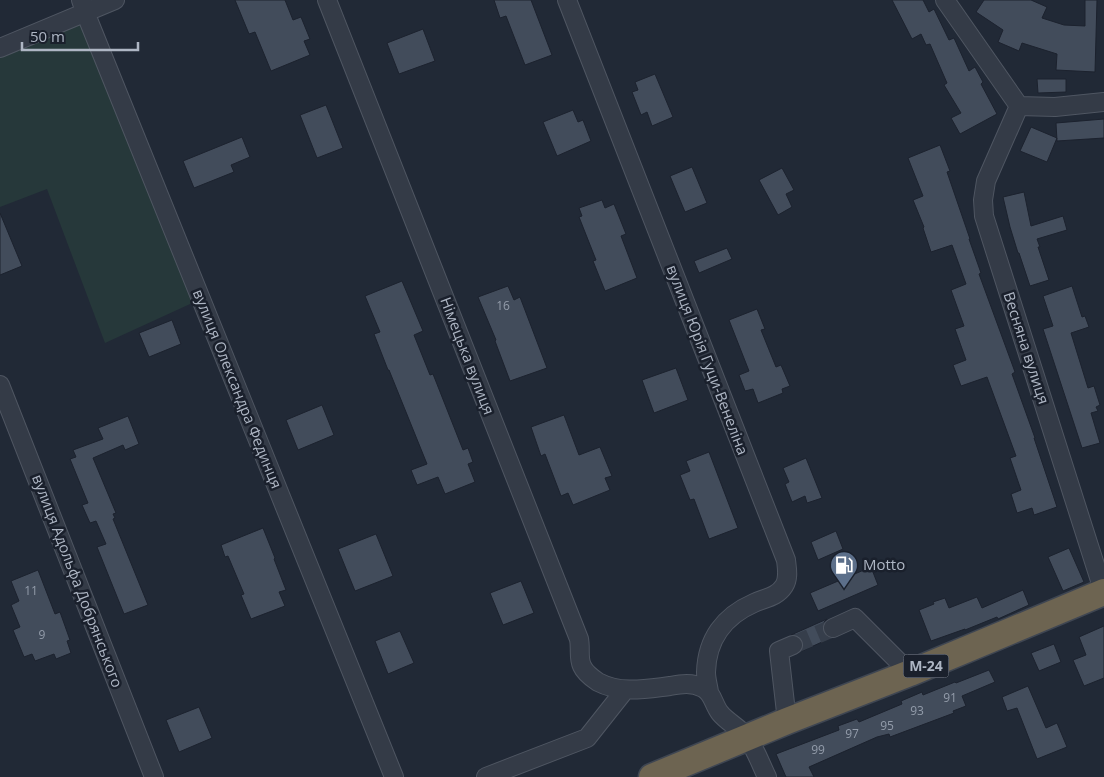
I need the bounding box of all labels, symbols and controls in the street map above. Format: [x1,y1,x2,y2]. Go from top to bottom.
scale bar [22,20,139,52]
text: 50 m [30,26,65,46]
street label: вулиця Юрія Гуци-Венеліна [662,262,753,458]
street label: вулиця Олександра Фединця [189,286,287,491]
street label: Весняна вулиця [999,289,1055,406]
street label: Німецька вулиця [436,294,500,417]
house number: 16 [496,297,510,314]
street label: вулиця Адольфа Добрянського [28,471,128,690]
fuel station icon: Motto [829,550,859,589]
place label: Motto [863,554,905,574]
house number: 11 [24,582,38,599]
house number: 9 [39,626,46,643]
road number: М-24 [904,654,948,678]
house number: 91 [943,689,957,706]
house number: 93 [910,702,924,719]
house number: 95 [880,717,894,734]
house number: 97 [845,725,859,742]
house number: 99 [811,741,825,758]

